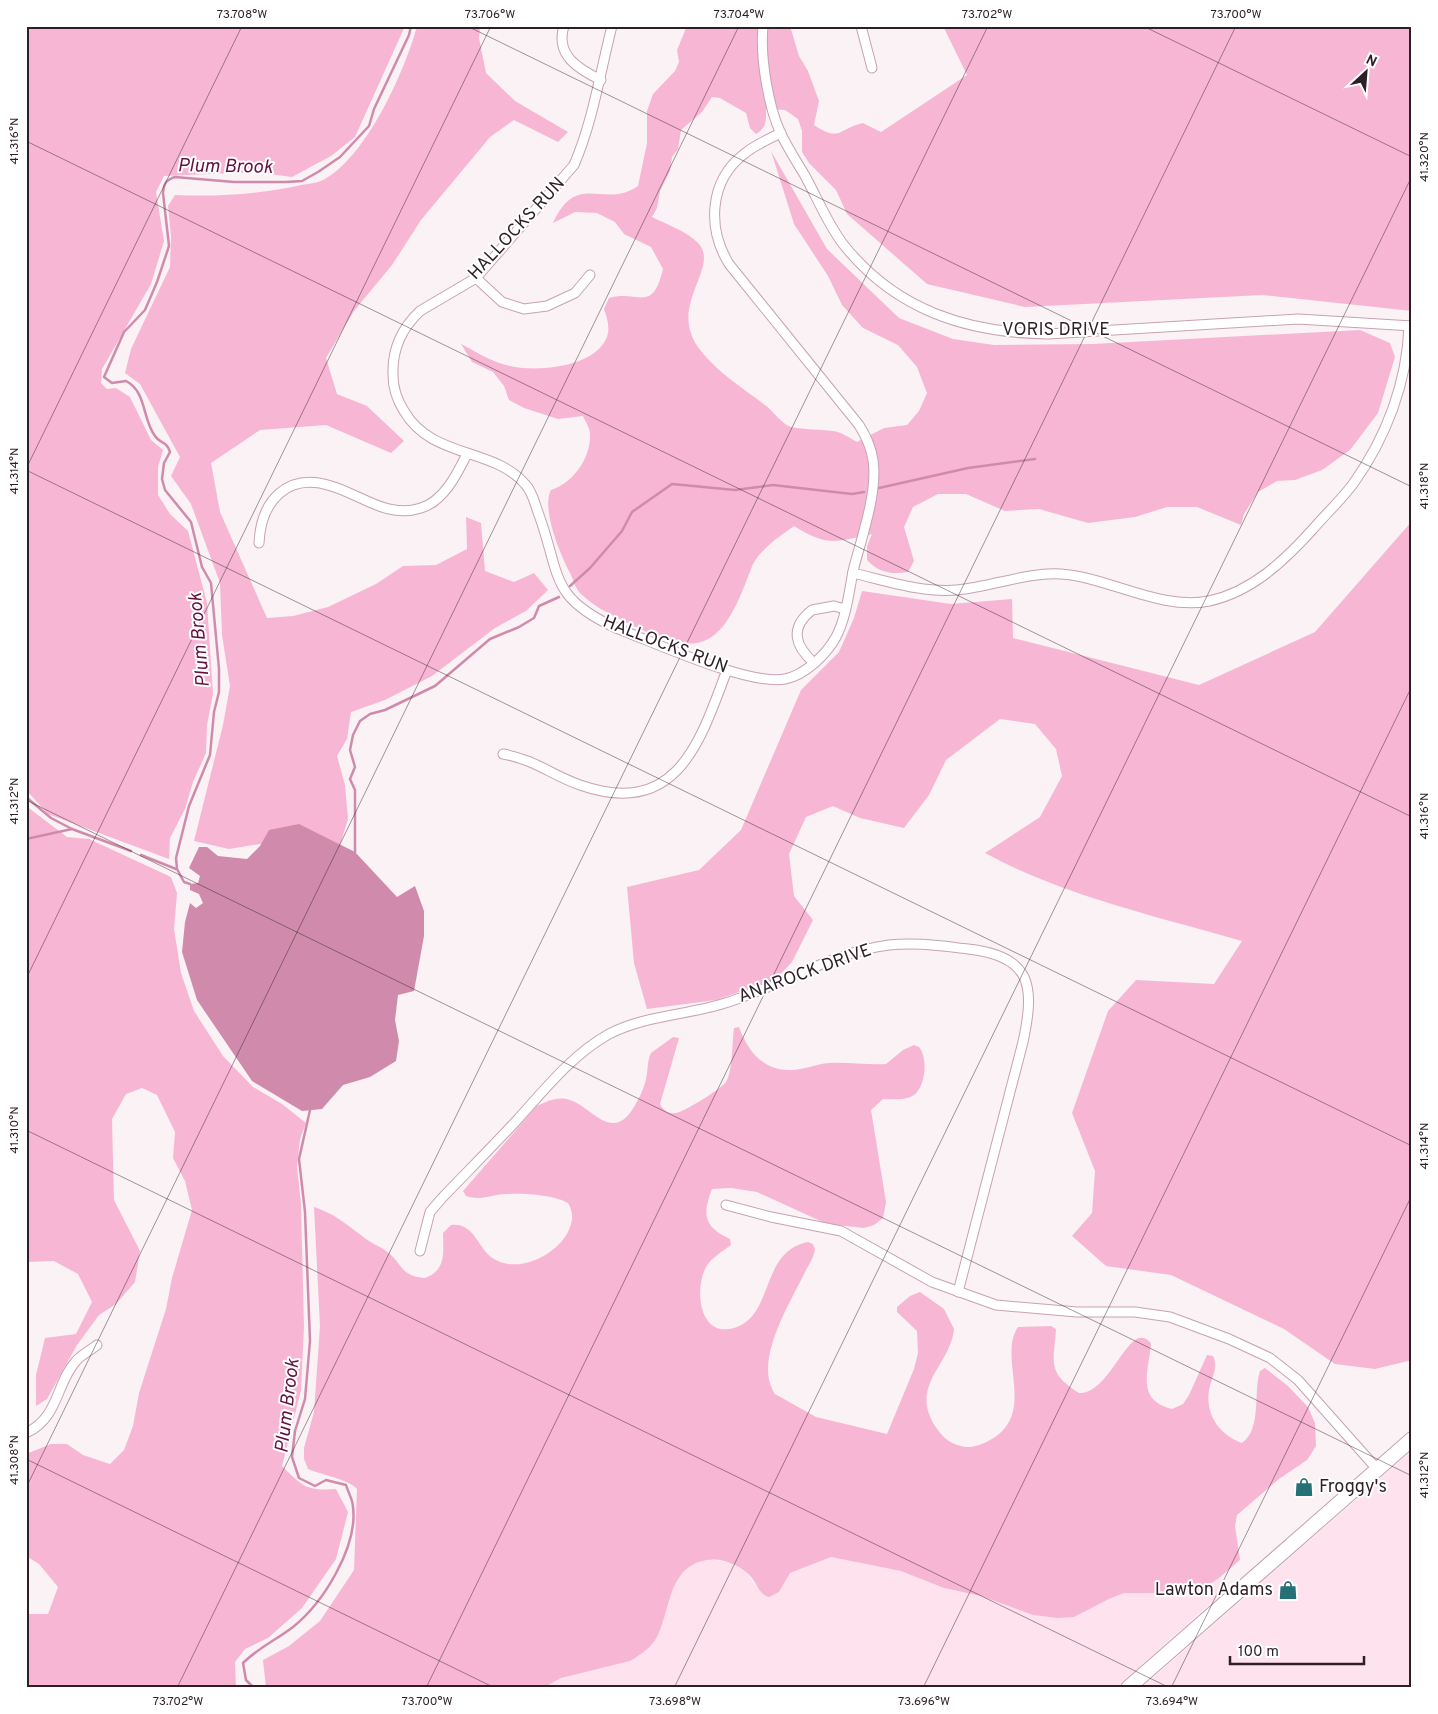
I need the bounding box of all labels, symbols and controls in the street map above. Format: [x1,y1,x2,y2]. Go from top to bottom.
text: 73.708°W [217,7,267,23]
text: 73.706°W [465,7,515,23]
text: 73.704°W [714,7,764,23]
text: 73.702°W [962,7,1012,23]
text: 73.700°W [1211,7,1261,23]
north arrow [1340,48,1390,98]
text: N [1363,52,1379,72]
text: 41.316°N [7,118,23,164]
text: 41.320°N [1417,132,1433,182]
water label: Plum Brook [177,154,273,180]
street label: HALLOCKS RUN [464,173,570,285]
street label: VORIS DRIVE [1002,319,1110,342]
text: 41.314°N [7,448,23,494]
text: 41.318°N [1417,463,1433,509]
water label: Plum Brook [184,591,216,688]
street label: HALLOCKS RUN [599,611,731,679]
text: 41.312°N [7,778,23,824]
text: 41.316°N [1417,793,1433,839]
street label: ANAROCK DRIVE [735,939,875,1009]
text: 41.310°N [7,1106,23,1154]
text: 41.314°N [1417,1123,1433,1169]
water label: Plum Brook [270,1357,306,1455]
text: 41.308°N [7,1435,23,1485]
text: 41.312°N [1417,1452,1433,1498]
shop icon: Froggy's [1293,1476,1315,1498]
place label: Froggy's [1319,1476,1387,1499]
place label: Lawton Adams [1155,1579,1273,1602]
shop icon: Lawton Adams [1277,1579,1299,1601]
scale bar [1230,1634,1364,1666]
text: 100 m [1238,1643,1279,1662]
text: 73.702°W [153,1694,203,1710]
text: 73.700°W [402,1694,452,1710]
text: 73.698°W [649,1694,701,1710]
text: 73.696°W [898,1694,950,1710]
text: 73.694°W [1146,1694,1198,1710]

